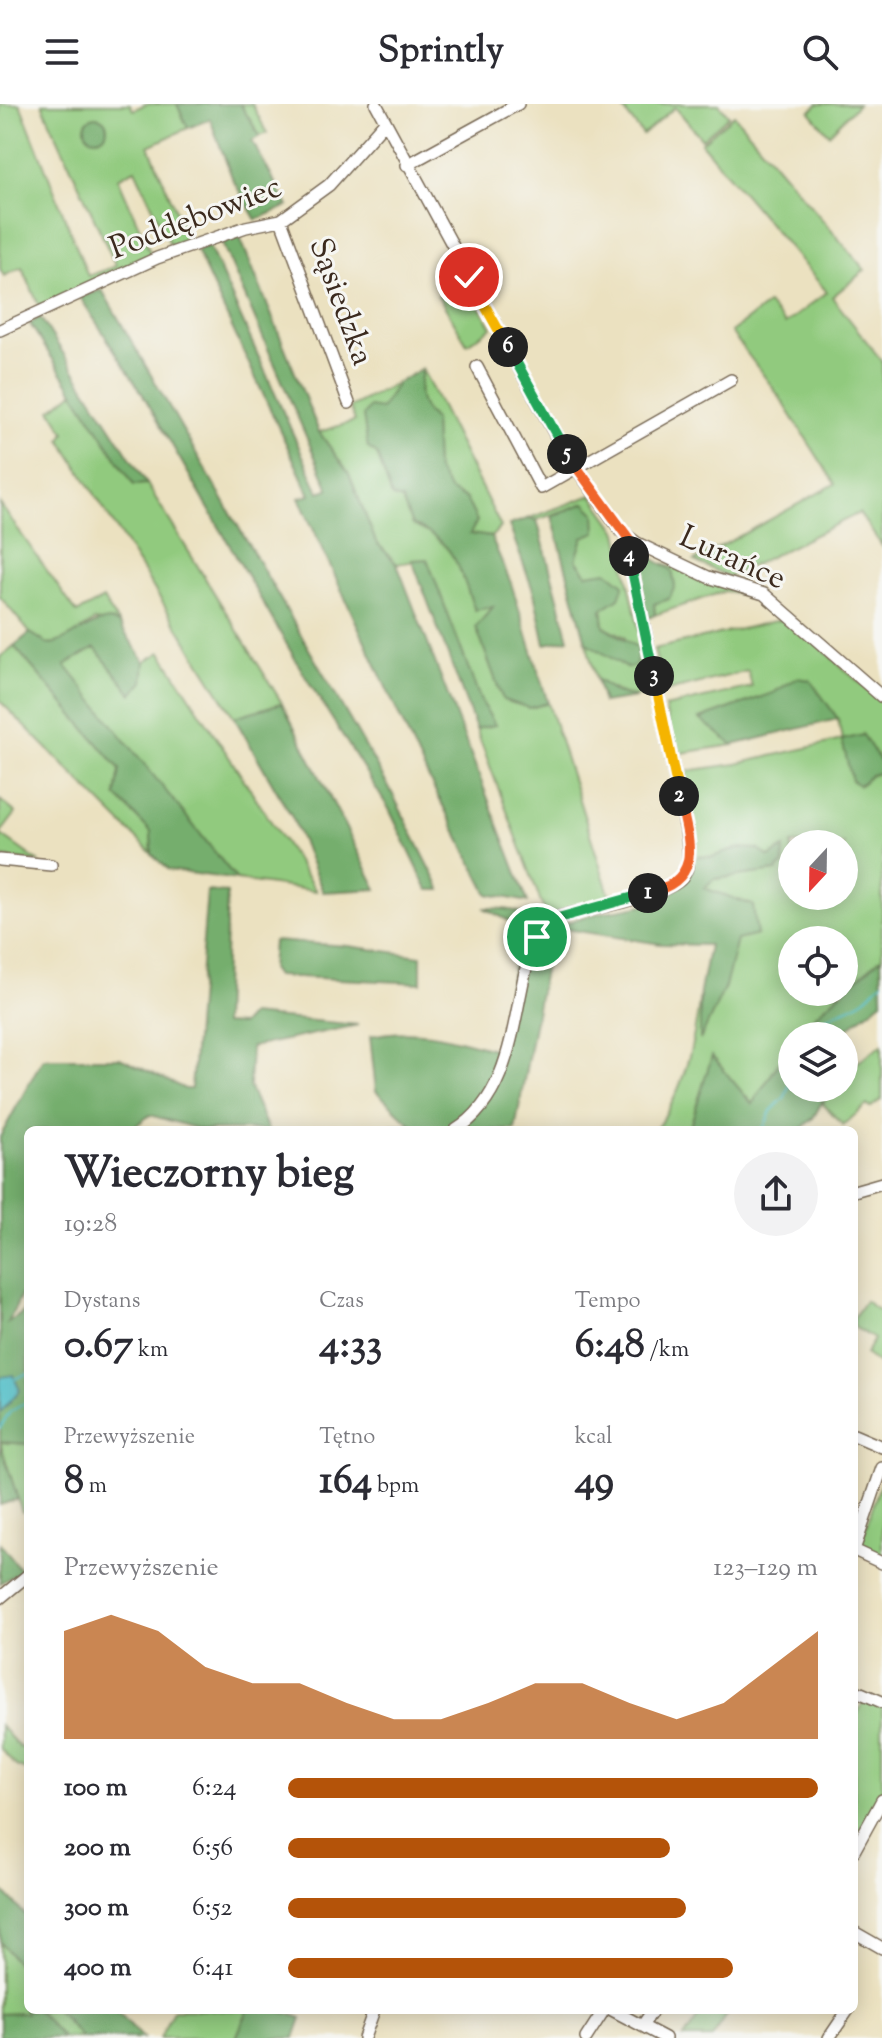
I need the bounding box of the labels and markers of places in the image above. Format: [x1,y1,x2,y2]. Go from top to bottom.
pin [435,243,503,311]
pin: 6 [488,327,528,367]
pin: 5 [547,434,587,474]
pin: 4 [609,536,649,576]
pin: 3 [634,656,674,696]
pin: 2 [659,776,699,816]
pin: 1 [628,873,668,913]
pin [503,903,571,971]

